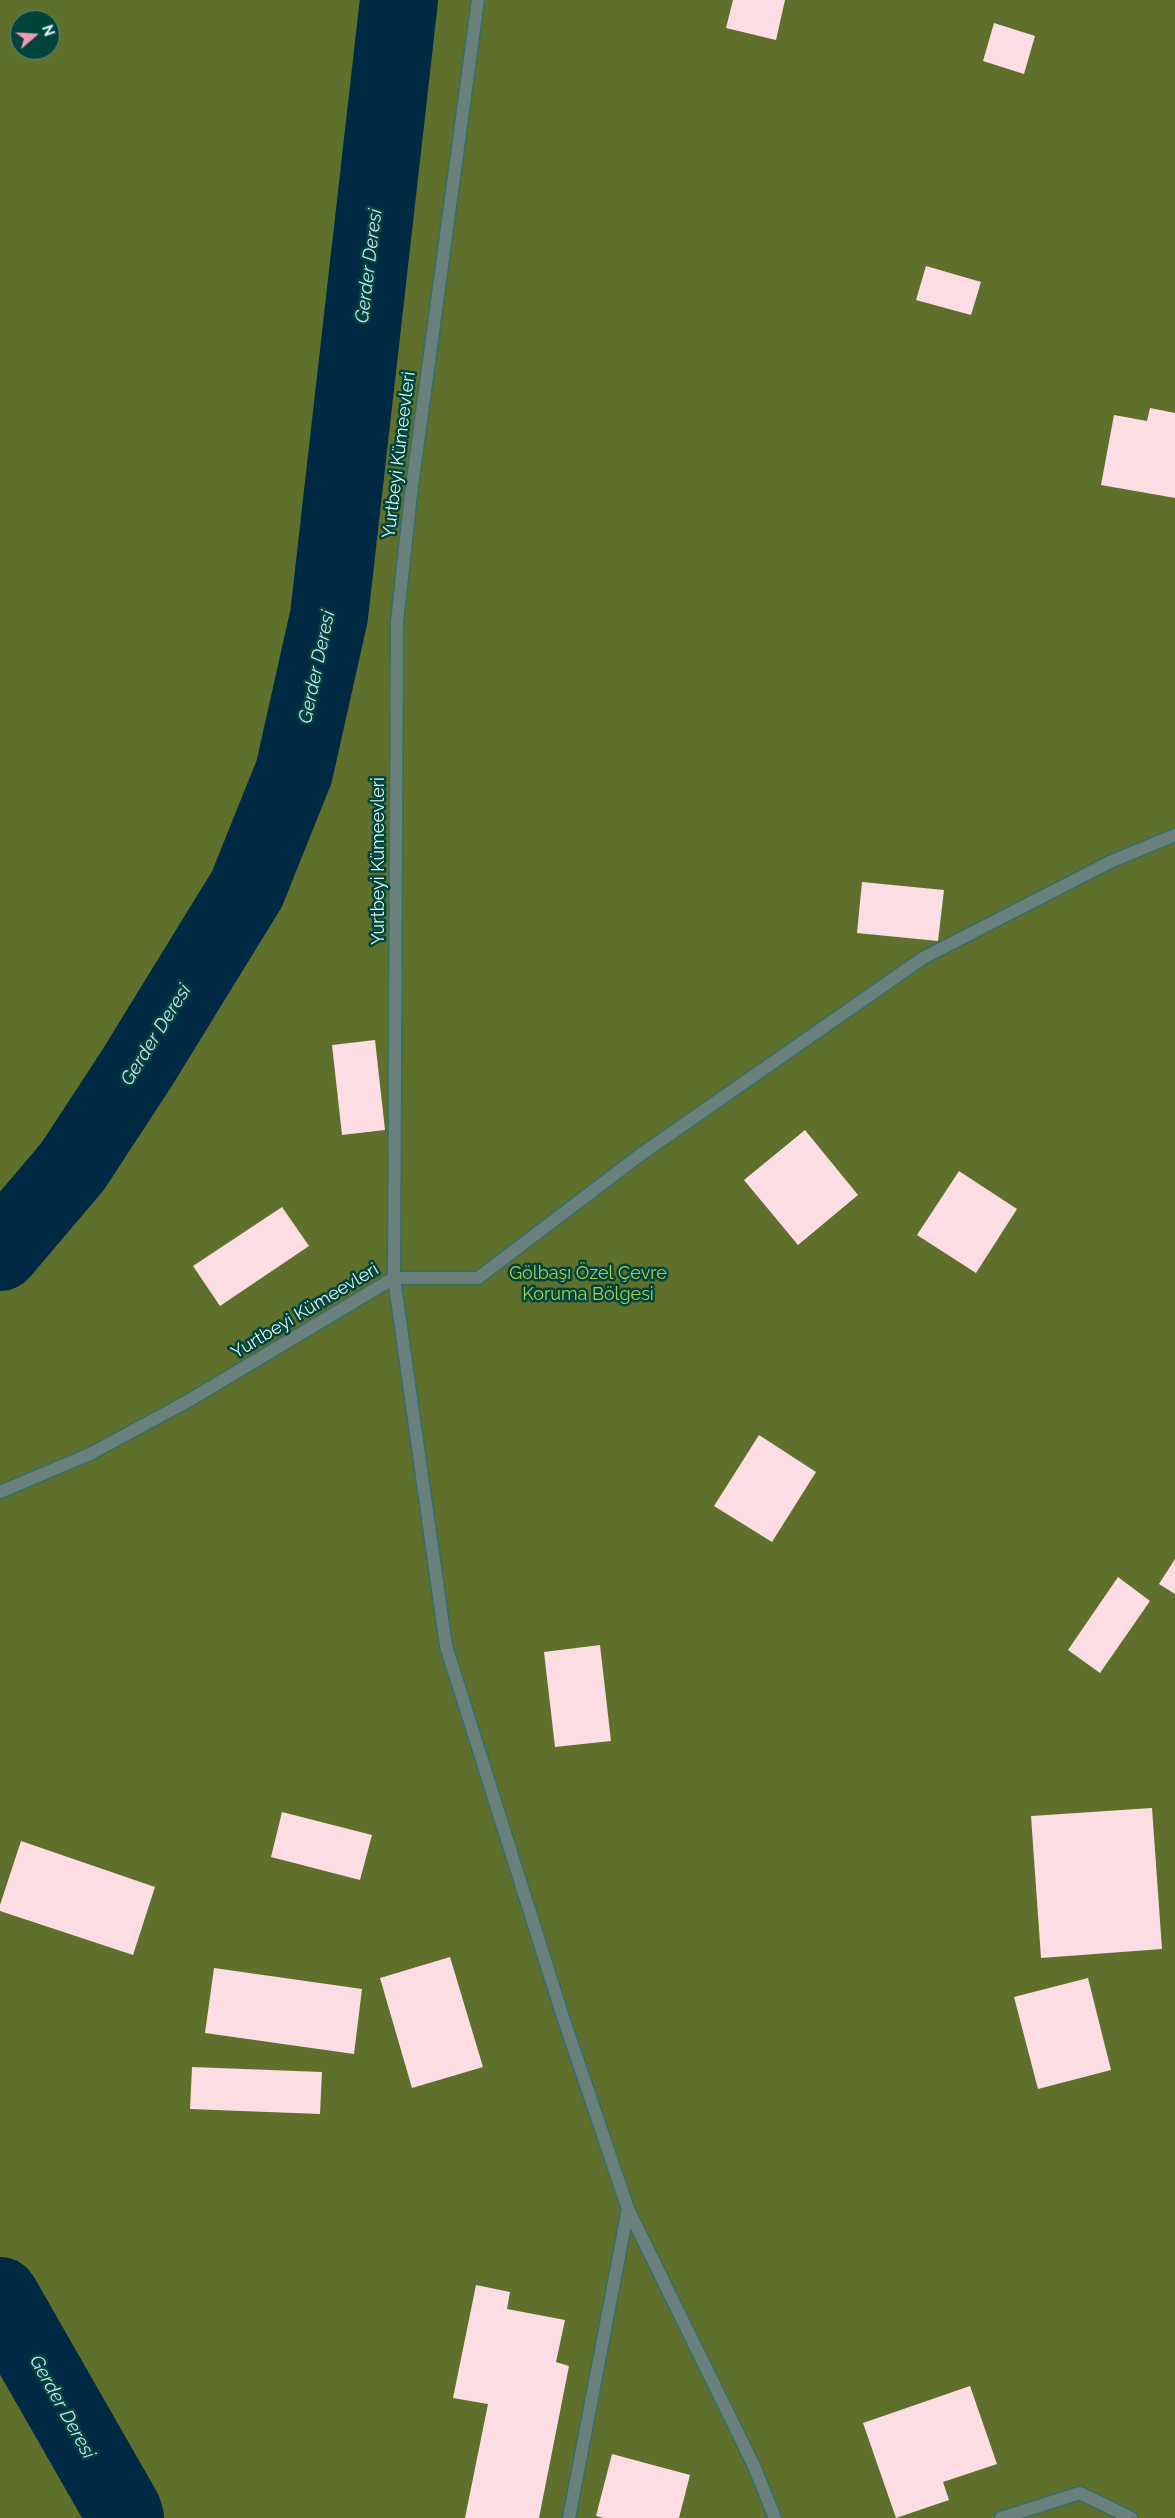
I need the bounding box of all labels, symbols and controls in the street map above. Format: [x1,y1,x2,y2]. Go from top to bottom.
north arrow [10,10,60,60]
text: N [39,23,58,38]
water label: Gerder Deresi [351,208,387,324]
street label: Yurtbeyi Kümeevleri [378,370,420,540]
water label: Gerder Deresi [294,608,340,726]
street label: Yurtbeyi Kümeevleri [368,777,390,945]
water label: Gerder Deresi [116,980,196,1090]
street label: Yurtbeyi Kümeevleri [227,1258,383,1364]
park label: Gölbaşı Özel Çevre Koruma Bölgesi [509,1263,667,1306]
water label: Gerder Deresi [24,2351,100,2463]

